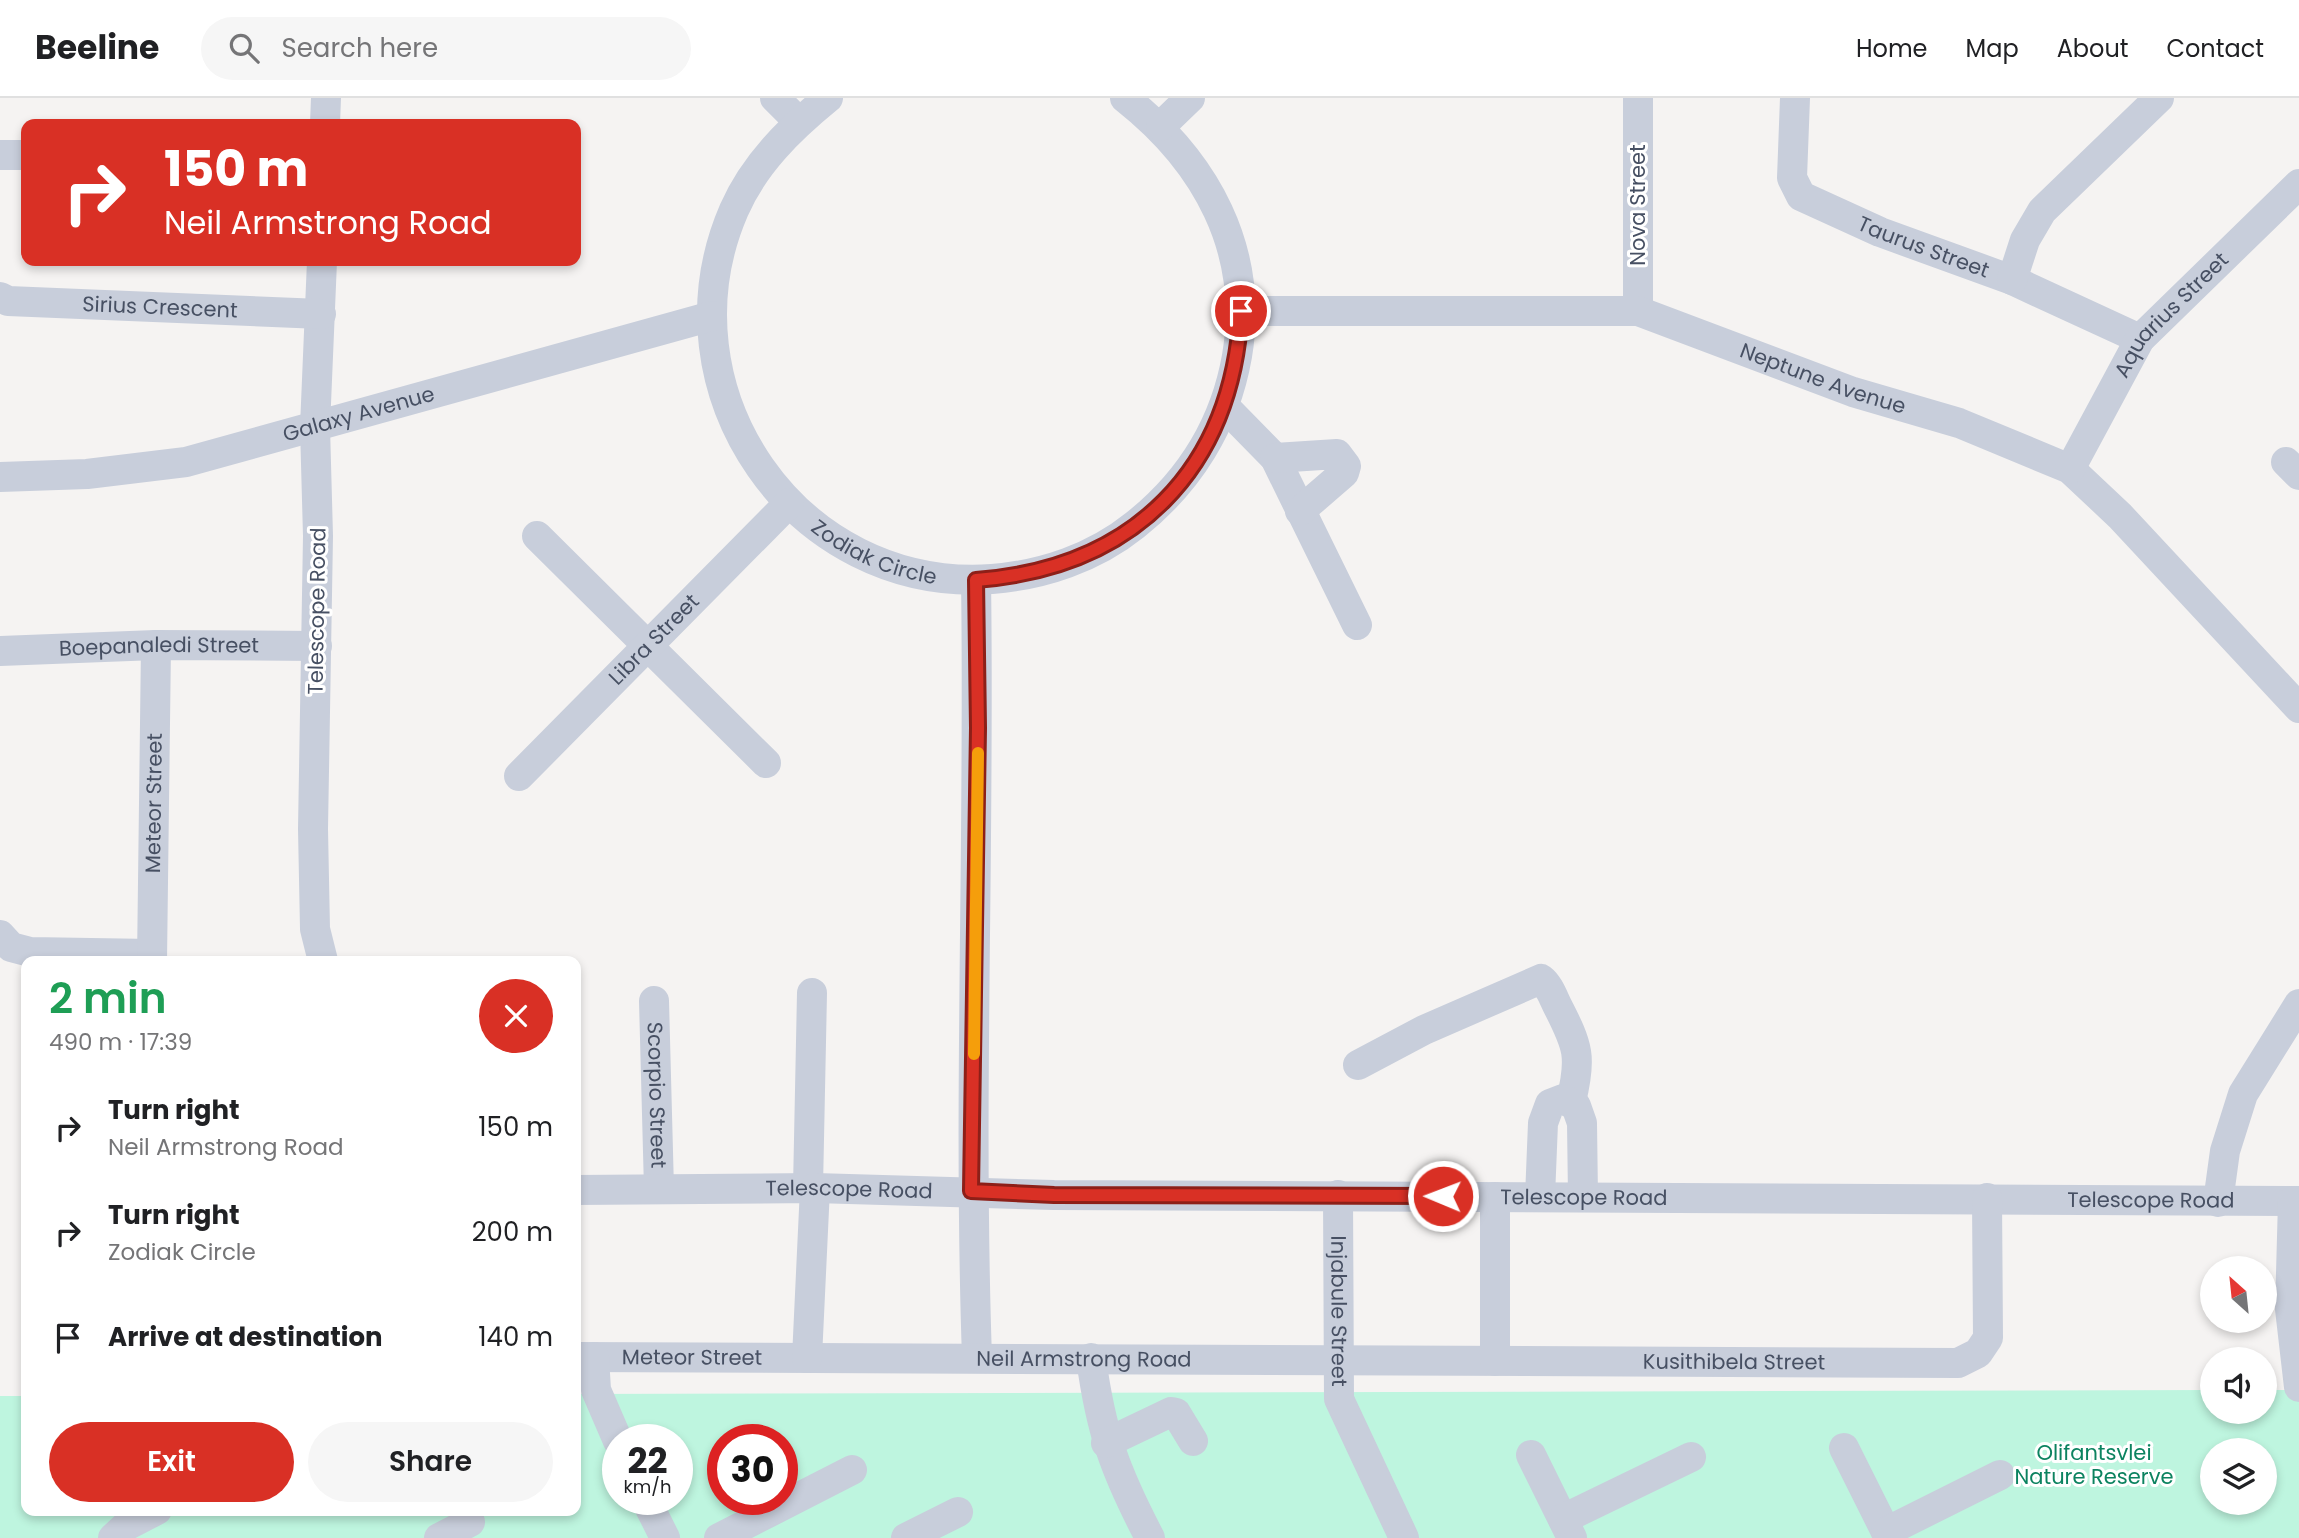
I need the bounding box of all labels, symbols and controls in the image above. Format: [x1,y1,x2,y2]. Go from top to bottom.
search box [201,17,691,80]
text: Beeline [35,24,159,71]
icon: search [225,29,263,67]
text: Search here [281,30,438,66]
text: Home [1856,32,1928,65]
text: Map [1966,32,2019,65]
text: About [2057,32,2128,65]
text: Contact [2166,32,2264,65]
text: 150 m [164,135,309,203]
street label: Nova Street [1623,144,1652,266]
icon: right [49,147,140,238]
text: Neil Armstrong Road [164,200,492,245]
street label: Taurus Street [1853,209,1993,285]
street label: Aquarius Street [2107,245,2235,383]
pin [1211,281,1271,341]
street label: Sirius Crescent [82,289,238,325]
icon: arrive [1222,292,1260,330]
street label: Neptune Avenue [1736,336,1909,421]
street label: Galaxy Avenue [279,379,438,448]
street label: Zodiak Circle [805,513,939,591]
street label: Telescope Road [301,527,332,695]
street label: Libra Street [602,587,705,691]
street label: Boepanaledi Street [58,630,259,663]
street label: Meteor Street [138,733,169,873]
text: 2 min [49,969,167,1028]
button: close [479,979,553,1053]
street label: Scorpio Street [641,1021,673,1168]
text: 490 m · 17:39 [49,1026,192,1058]
text: Turn right [108,1092,240,1128]
icon: right [49,1109,87,1147]
text: 150 m [478,1109,553,1145]
text: Neil Armstrong Road [108,1131,344,1163]
position arrow [1406,1159,1480,1233]
street label: Telescope Road [765,1173,933,1205]
street label: Telescope Road [1500,1182,1668,1212]
street label: Telescope Road [2067,1185,2235,1215]
text: Turn right [108,1197,240,1233]
icon: right [49,1214,87,1252]
text: 200 m [472,1214,553,1250]
street label: Injabule Street [1324,1235,1354,1387]
text: Zodiak Circle [108,1236,256,1268]
north arrow [2200,1256,2277,1334]
map controls [2200,1256,2277,1515]
icon: arrive [49,1319,87,1357]
text: Arrive at destination [108,1319,383,1355]
text: 140 m [478,1319,553,1355]
street label: Meteor Street [622,1342,762,1372]
street label: Neil Armstrong Road [976,1344,1192,1374]
street label: Kusithibela Street [1643,1347,1825,1376]
button: sound [2200,1347,2277,1424]
button: Exit [49,1422,294,1502]
button: Share [308,1422,553,1502]
speed limit sign: 30 [707,1424,798,1515]
text: 22 [628,1436,667,1485]
park label: Olifantsvlei Nature Reserve [2015,1438,2173,1491]
button: layers [2200,1438,2277,1515]
text: km/h [624,1474,671,1499]

